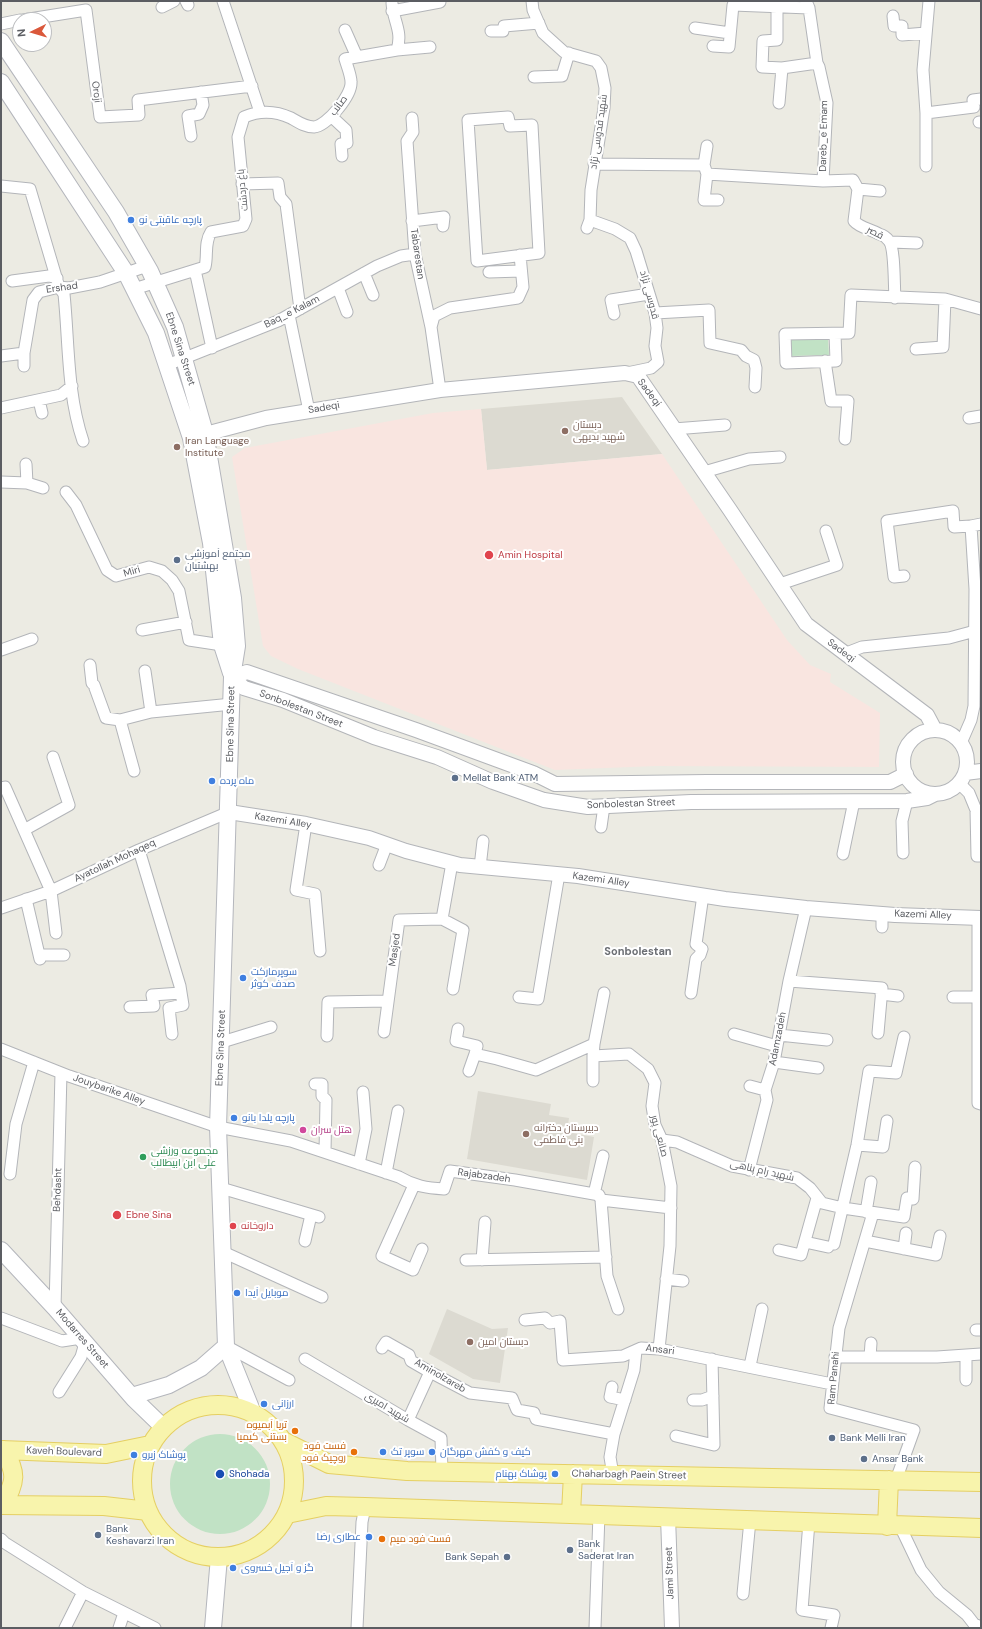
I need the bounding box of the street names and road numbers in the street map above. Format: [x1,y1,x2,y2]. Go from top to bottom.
street label: Oroji [89,80,103,104]
street label: صائب [328,94,350,118]
street label: شهید قدوسی نژاد [588,94,610,170]
street label: Dareb_e Emam [817,100,831,172]
street label: باغ دردشت [235,168,251,212]
street label: قصر [865,224,885,242]
street label: Tabarestan [408,228,426,280]
street label: قدوسی نژاد [637,269,661,321]
street label: Ershad [45,280,79,296]
street label: Baq_e Kalam [262,293,322,331]
street label: Ebne Sina Street [162,311,198,387]
street label: Sadeqi [635,377,663,409]
street label: Sadeqi [307,399,341,417]
street label: Miri [122,564,142,580]
street label: Sadeqi [825,637,857,665]
street label: Ebne Sina Street [224,686,238,762]
street label: Sonbolestan Street [258,688,344,730]
street label: Sonbolestan Street [587,796,675,812]
street label: Kazemi Alley [254,811,312,831]
street label: Ayatollah Mohaqeq [72,837,158,885]
street label: Kazemi Alley [572,870,630,890]
street label: Kazemi Alley [894,908,952,922]
street label: Masjed [387,933,403,967]
street label: Ebne Sina Street [214,1010,228,1086]
street label: Adamzadeh [767,1011,789,1067]
street label: Jouybarike Alley [71,1072,147,1108]
street label: صانعی پور [648,1114,670,1158]
street label: شهید رام پناهی [729,1158,795,1184]
street label: Rajabzadeh [457,1166,511,1186]
street label: Behdasht [51,1168,65,1212]
street label: Modarres Street [53,1307,111,1371]
street label: Ansari [645,1342,675,1358]
street label: Ram Panahi [826,1351,842,1405]
street label: Aminolzareb [412,1356,468,1396]
street label: شهید امیری [363,1390,411,1426]
street label: Kaveh Boulevard [26,1445,102,1459]
street label: Chaharbagh Paein Street [572,1468,686,1482]
street label: Jami Street [663,1546,677,1600]

